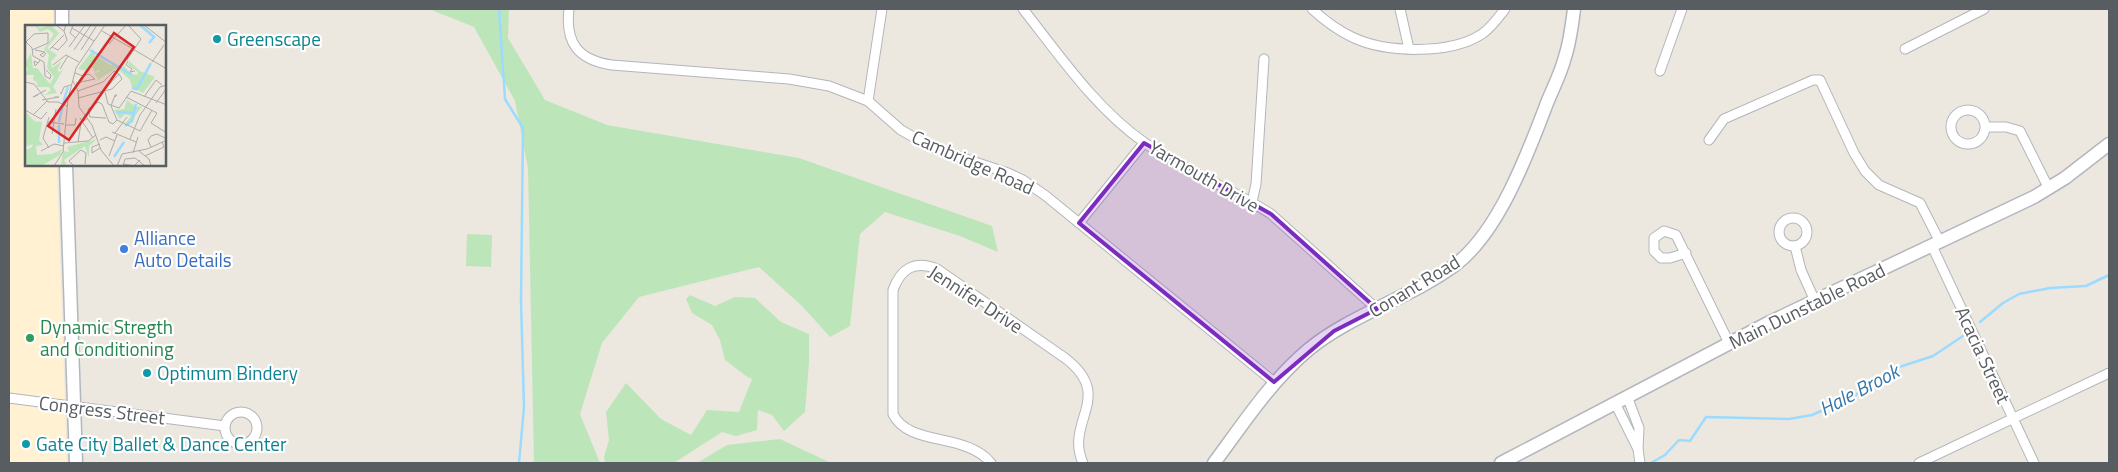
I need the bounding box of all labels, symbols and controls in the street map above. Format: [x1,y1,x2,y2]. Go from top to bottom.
place label: Greenscape [227,24,321,53]
inset map [25,25,166,166]
marker: Greenscape [211,33,223,45]
street label: Cambridge Road [907,122,1039,201]
street label: Yarmouth Drive [1143,132,1265,219]
place label: Alliance Auto Details [134,223,232,274]
marker: Alliance Auto Details [118,243,130,255]
street label: Conant Road [1363,247,1465,324]
street label: Main Dunstable Road [1724,255,1890,356]
street label: Jennifer Drive [923,257,1029,340]
street label: Acacia Street [1948,301,2019,408]
place label: Dynamic Stregth and Conditioning [40,312,174,363]
marker: Dynamic Stregth and Conditioning [24,332,36,344]
water label: Hale Brook [1813,355,1906,424]
place label: Optimum Bindery [157,358,298,387]
marker: Optimum Bindery [141,367,153,379]
street label: Congress Street [37,387,167,432]
place label: Gate City Ballet & Dance Center [36,429,287,458]
marker: Gate City Ballet & Dance Center [20,438,32,450]

